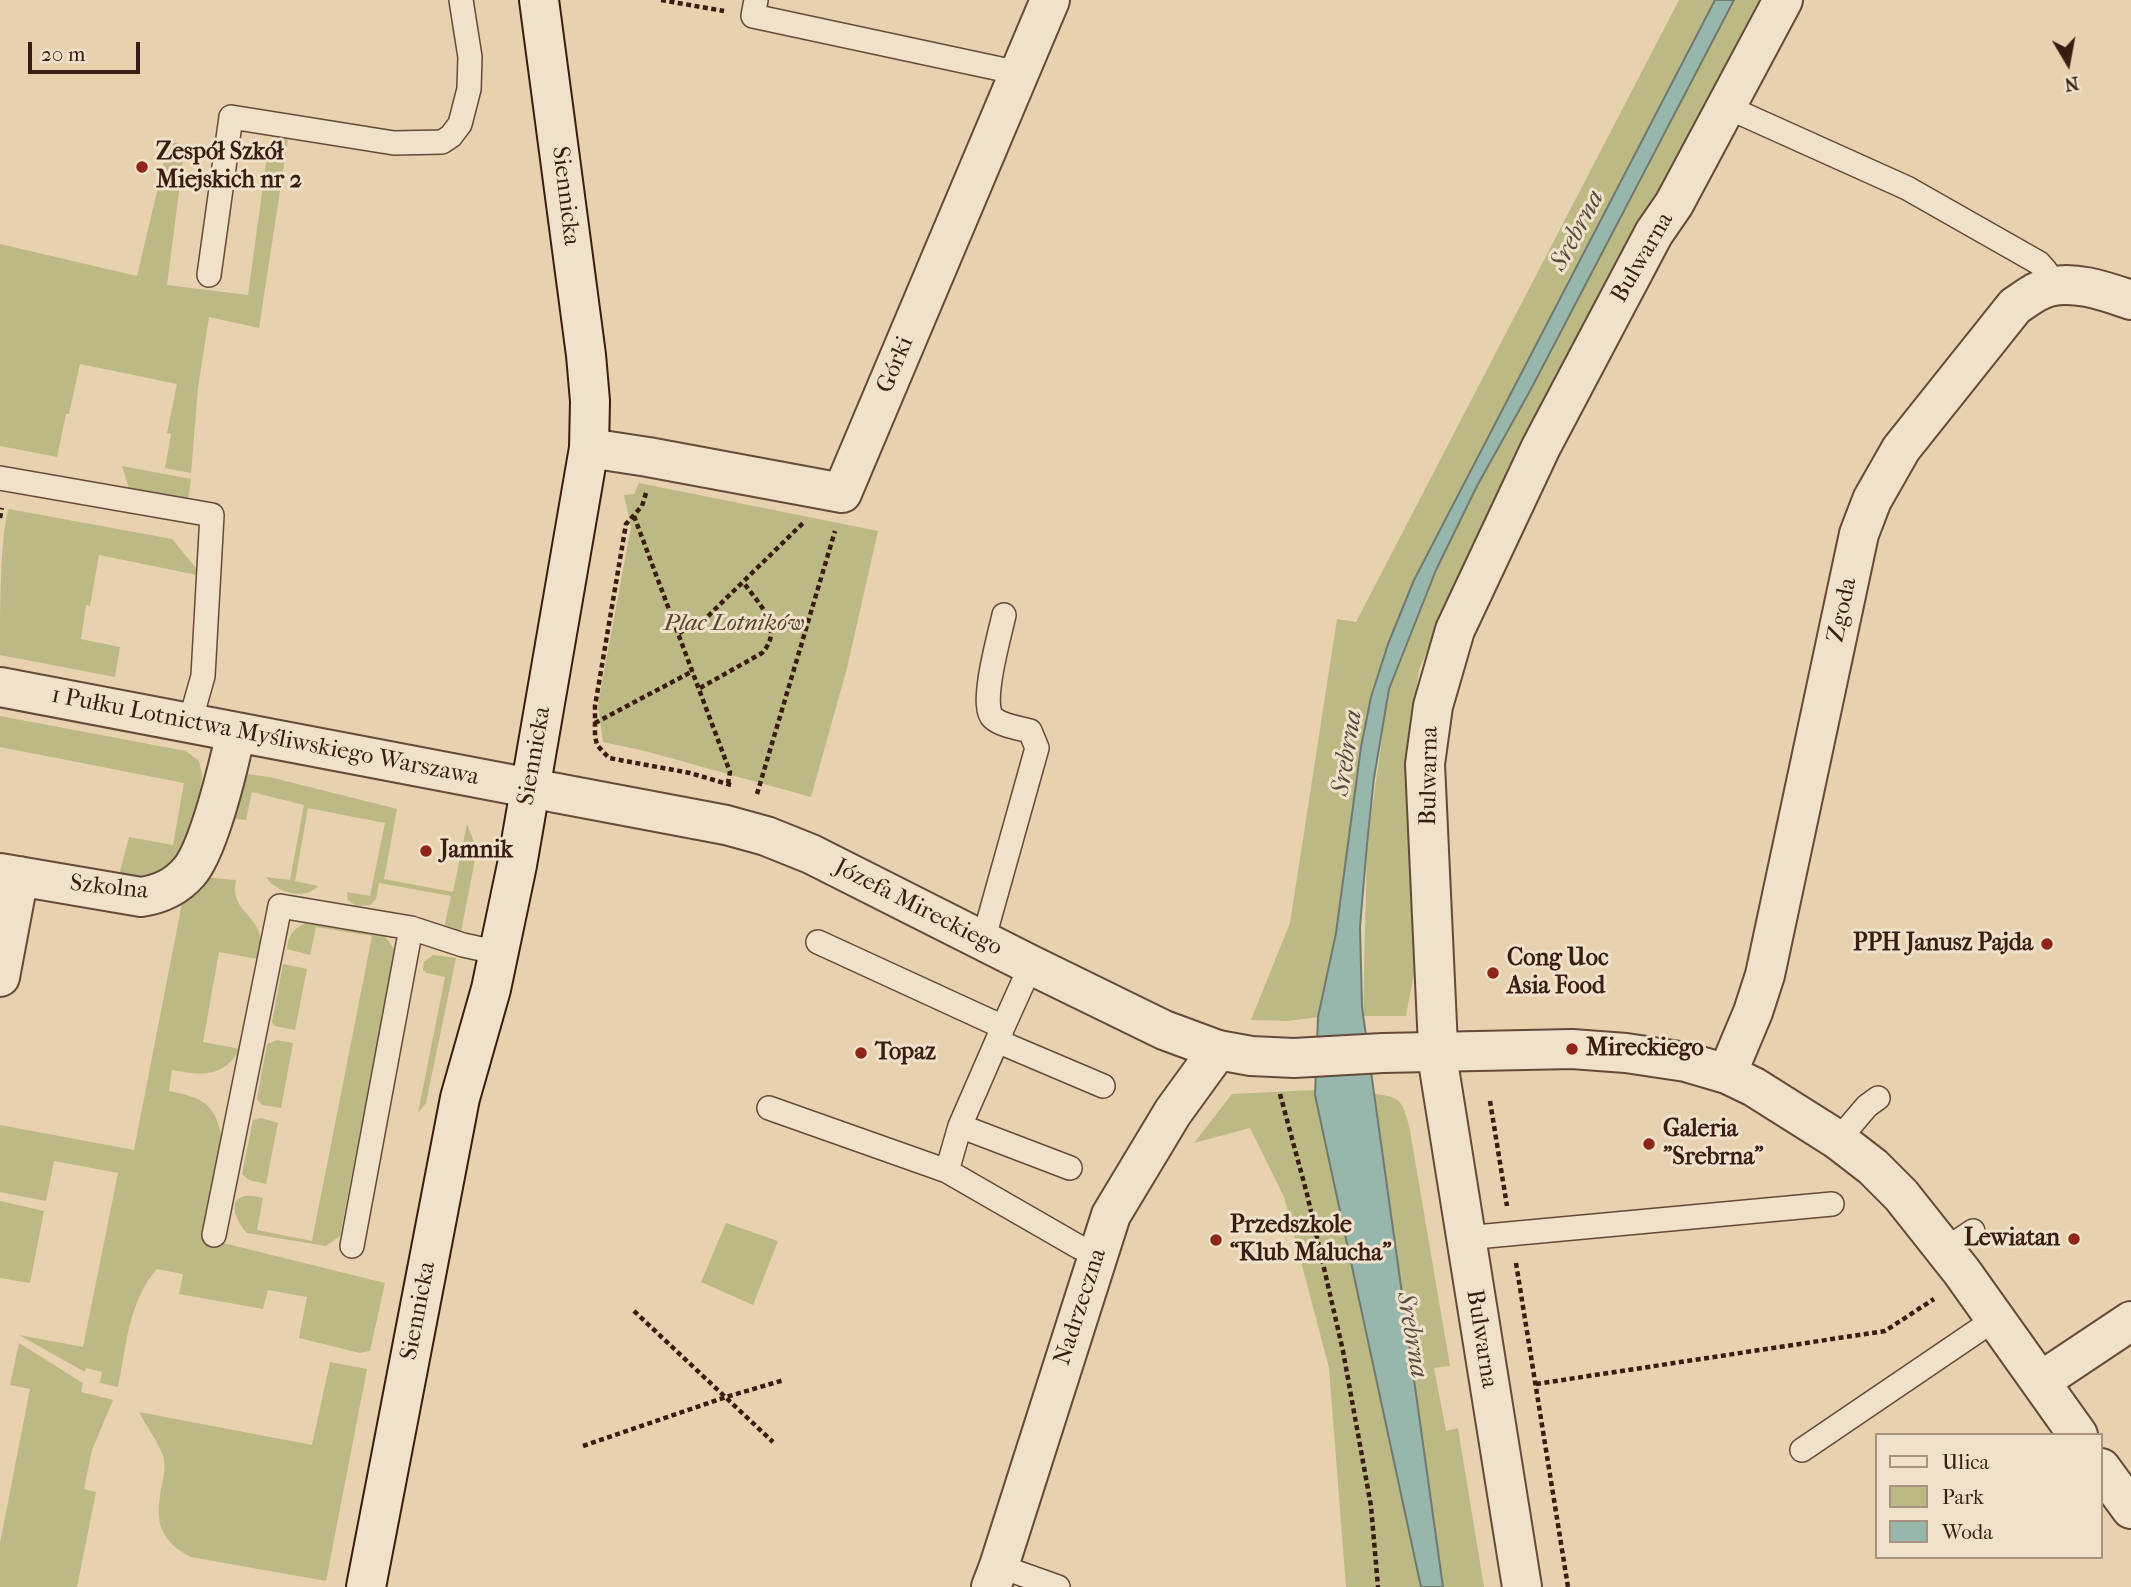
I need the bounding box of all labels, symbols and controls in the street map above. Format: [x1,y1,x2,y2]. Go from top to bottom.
scale bar [32,28,144,72]
north arrow [2033,28,2103,98]
text: 20 m [41,42,85,66]
text: N [2063,72,2081,96]
place label: Zespół Szkół Miejskich nr 2 [156,139,302,195]
street label: Siennicka [545,145,585,247]
marker: Zespół Szkół Miejskich nr 2 [134,159,150,175]
water label: Srebrna [1544,185,1612,277]
street label: Bulwarna [1606,208,1680,308]
street label: Górki [871,332,921,398]
street label: Zgoda [1822,575,1864,645]
park label: Plac Lotników [664,610,804,638]
street label: 1 Pułku Lotnictwa Myśliwskiego Warszawa [49,681,481,793]
street label: Siennicka [512,704,558,808]
water label: Srebrna [1326,708,1370,798]
street label: Bulwarna [1415,726,1445,826]
place label: Jamnik [440,837,513,865]
marker: Jamnik [418,843,434,859]
street label: Józefa Mireckiego [829,853,1007,963]
street label: Szkolna [68,870,150,906]
place label: PPH Janusz Pajda [1853,930,2033,958]
marker: PPH Janusz Pajda [2039,936,2055,952]
place label: Cong Uoc Asia Food [1507,945,1608,1001]
marker: Cong Uoc Asia Food [1485,965,1501,981]
place label: Mireckiego [1586,1035,1704,1063]
place label: Topaz [875,1039,936,1067]
marker: Mireckiego [1564,1041,1580,1057]
marker: Topaz [853,1045,869,1061]
place label: Galeria "Srebrna" [1663,1116,1763,1172]
marker: Galeria "Srebrna" [1641,1136,1657,1152]
place label: Przedszkole “Klub Malucha” [1230,1212,1391,1268]
place label: Lewiatan [1964,1225,2060,1253]
marker: Lewiatan [2066,1231,2082,1247]
marker: Przedszkole “Klub Malucha” [1208,1232,1224,1248]
street label: Nadrzeczna [1049,1245,1113,1369]
street label: Siennicka [395,1259,443,1363]
street label: Bulwarna [1459,1288,1503,1390]
water label: Srebrna [1388,1290,1434,1380]
legend [1876,1433,2103,1559]
text: Ulica [1942,1450,1989,1474]
text: Park [1942,1485,1984,1509]
text: Woda [1942,1520,1993,1544]

